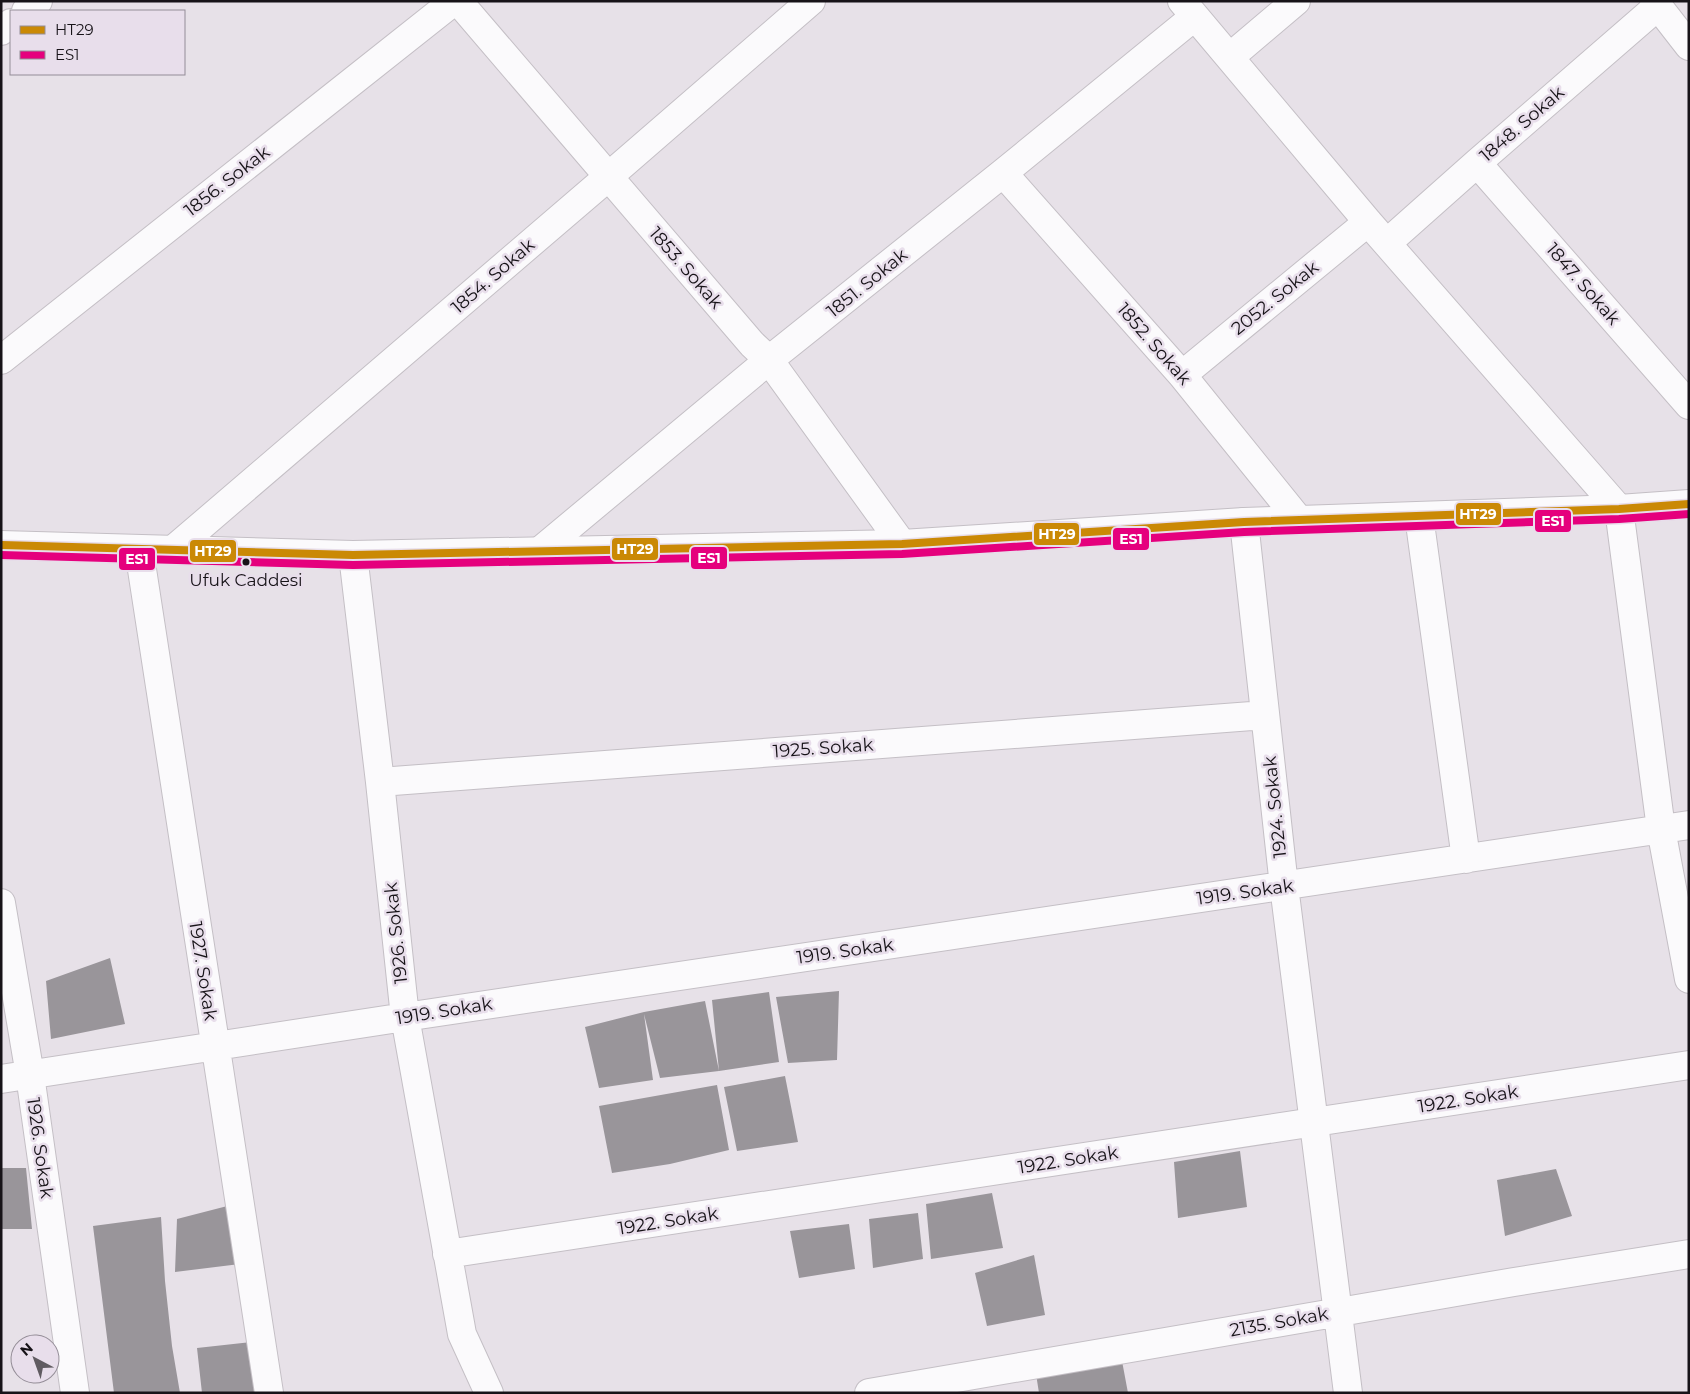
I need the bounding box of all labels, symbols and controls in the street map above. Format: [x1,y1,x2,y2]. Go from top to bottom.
legend [10,10,185,75]
text: HT29 [55,20,94,39]
text: ES1 [55,45,80,64]
street label: 1848. Sokak [1475,81,1569,167]
street label: 1856. Sokak [180,141,274,221]
street label: 1853. Sokak [645,223,728,314]
street label: 1854. Sokak [447,234,539,318]
street label: 1847. Sokak [1541,238,1625,330]
street label: 1851. Sokak [822,244,912,322]
street label: 2052. Sokak [1227,256,1323,340]
street label: 1852. Sokak [1112,299,1196,390]
line badge: HT29 [1455,502,1502,526]
text: HT29 [1459,505,1497,523]
line badge: ES1 [1534,509,1572,533]
text: ES1 [1541,512,1565,530]
line badge: HT29 [1033,522,1080,546]
text: HT29 [1038,525,1076,543]
line badge: ES1 [1112,527,1150,551]
text: ES1 [1119,530,1143,548]
line badge: HT29 [611,537,659,561]
line badge: HT29 [189,539,237,563]
text: HT29 [616,540,654,558]
text: HT29 [194,542,232,560]
line badge: ES1 [690,546,728,570]
line badge: ES1 [118,547,156,571]
text: ES1 [697,549,721,567]
text: ES1 [125,550,149,568]
marker: Ufuk Caddesi [241,557,251,567]
place label: Ufuk Caddesi [189,570,303,590]
street label: 1925. Sokak [772,733,874,762]
street label: 1924. Sokak [1259,755,1291,859]
street label: 1919. Sokak [1195,874,1295,910]
street label: 1926. Sokak [380,881,412,985]
street label: 1927. Sokak [184,920,222,1022]
street label: 1919. Sokak [795,933,895,969]
street label: 1919. Sokak [394,992,494,1029]
street label: 1922. Sokak [1416,1080,1520,1118]
street label: 1926. Sokak [22,1096,58,1200]
street label: 1922. Sokak [1016,1141,1120,1179]
street label: 1922. Sokak [616,1202,720,1240]
street label: 2135. Sokak [1228,1302,1330,1341]
north arrow [10,1334,60,1384]
text: N [16,1339,37,1360]

